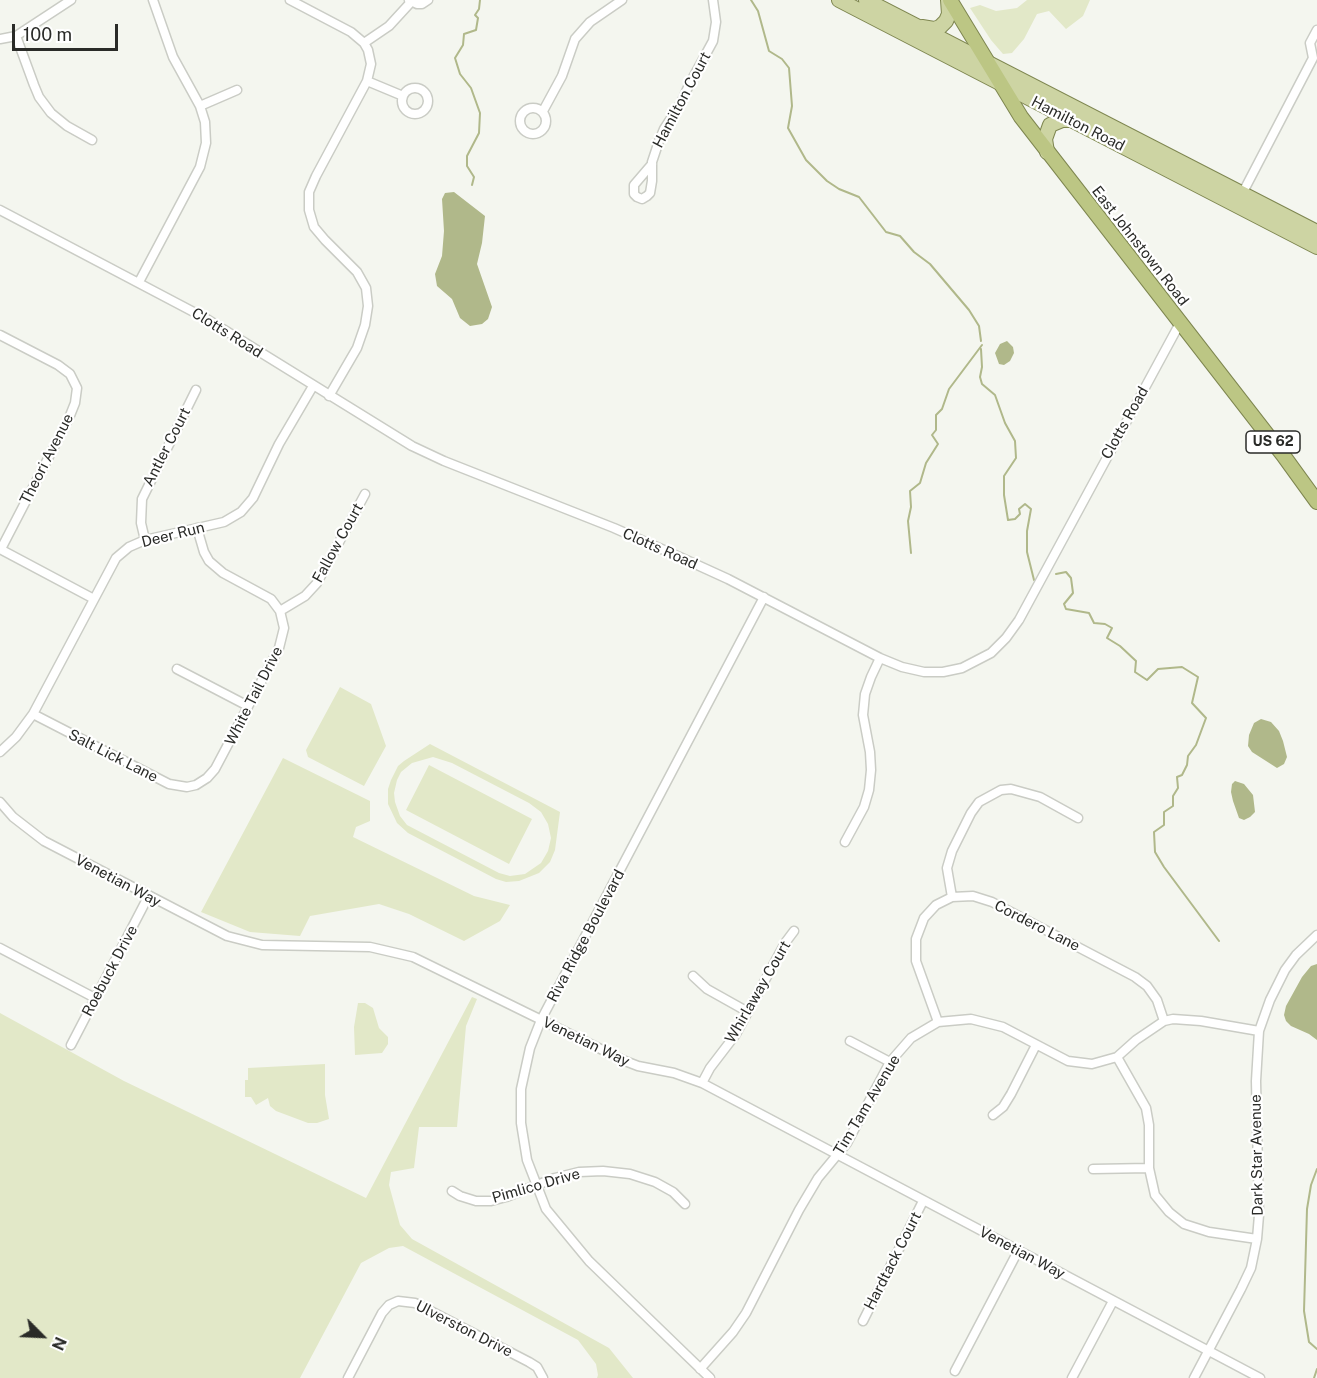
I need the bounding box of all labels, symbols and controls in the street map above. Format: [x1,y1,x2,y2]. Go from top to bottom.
scale bar [15,12,122,50]
text: 100 m [23,24,72,45]
street label: Hamilton Court [649,49,715,151]
street label: Hamilton Road [1028,93,1128,155]
street label: East Johnstown Road [1088,183,1192,309]
street label: Clotts Road [188,304,266,362]
street label: Clotts Road [1098,384,1152,462]
street label: Antler Court [139,405,195,489]
street label: Theori Avenue [16,411,78,507]
road number: US 62 [1246,431,1300,453]
street label: Fallow Court [309,500,367,586]
street label: Deer Run [140,518,206,552]
street label: Clotts Road [620,524,700,574]
street label: White Tail Drive [221,644,287,748]
street label: Salt Lick Lane [65,726,161,786]
street label: Venetian Way [72,851,164,911]
street label: Riva Ridge Boulevard [543,867,629,1005]
street label: Cordero Lane [991,897,1083,955]
street label: Roebuck Drive [78,922,142,1020]
street label: Whirlaway Court [721,938,795,1046]
street label: Venetian Way [540,1013,632,1071]
street label: Tim Tam Avenue [830,1052,904,1158]
street label: Dark Star Avenue [1247,1094,1267,1216]
street label: Pimlico Drive [490,1165,582,1207]
street label: Hardtack Court [861,1209,925,1313]
street label: Venetian Way [976,1223,1068,1283]
street label: Ulverston Drive [413,1297,515,1361]
north arrow [12,1306,72,1366]
text: N [48,1334,70,1353]

